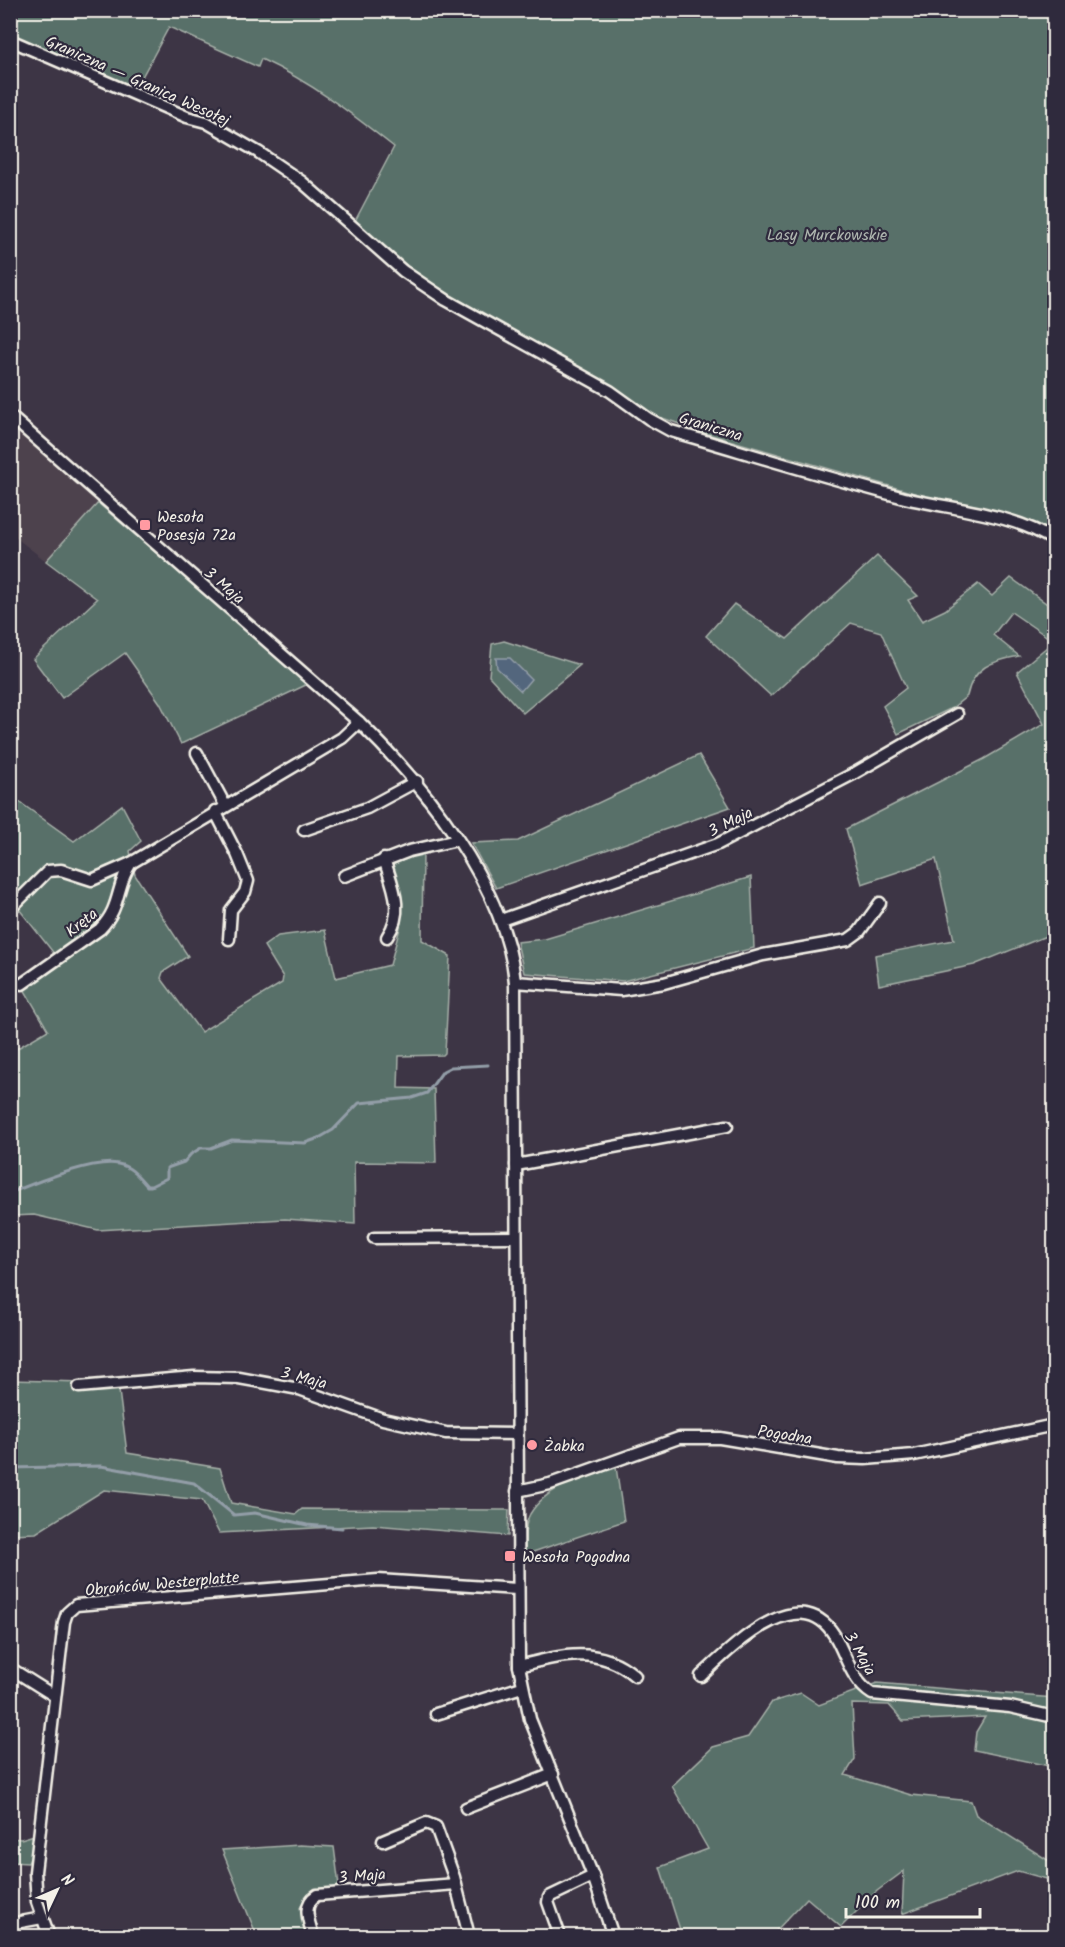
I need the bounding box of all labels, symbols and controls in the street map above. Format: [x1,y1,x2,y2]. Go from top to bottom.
street label: Graniczna — Granica Wesołej [41,29,234,134]
park label: Lasy Murckowskie [767,223,887,248]
street label: Graniczna [676,406,745,449]
place label: Wesoła Posesja 72a [157,505,236,548]
marker: Wesoła Posesja 72a [138,518,152,532]
street label: 3 Maja [198,561,250,611]
street label: 3 Maja [704,801,757,844]
street label: Kręta [60,902,104,944]
street label: 3 Maja [278,1360,330,1397]
street label: Pogodna [756,1419,814,1452]
place label: Żabka [544,1434,585,1459]
marker: Żabka [525,1438,539,1452]
place label: Wesoła Pogodna [522,1545,630,1570]
marker: Wesoła Pogodna [503,1549,517,1563]
street label: Obrońców Westerplatte [84,1565,240,1604]
street label: 3 Maja [837,1627,882,1680]
north arrow [27,1860,87,1920]
street label: 3 Maja [338,1862,387,1891]
text: N [54,1868,79,1893]
scale bar [846,1881,980,1919]
text: 100 m [855,1889,900,1918]

